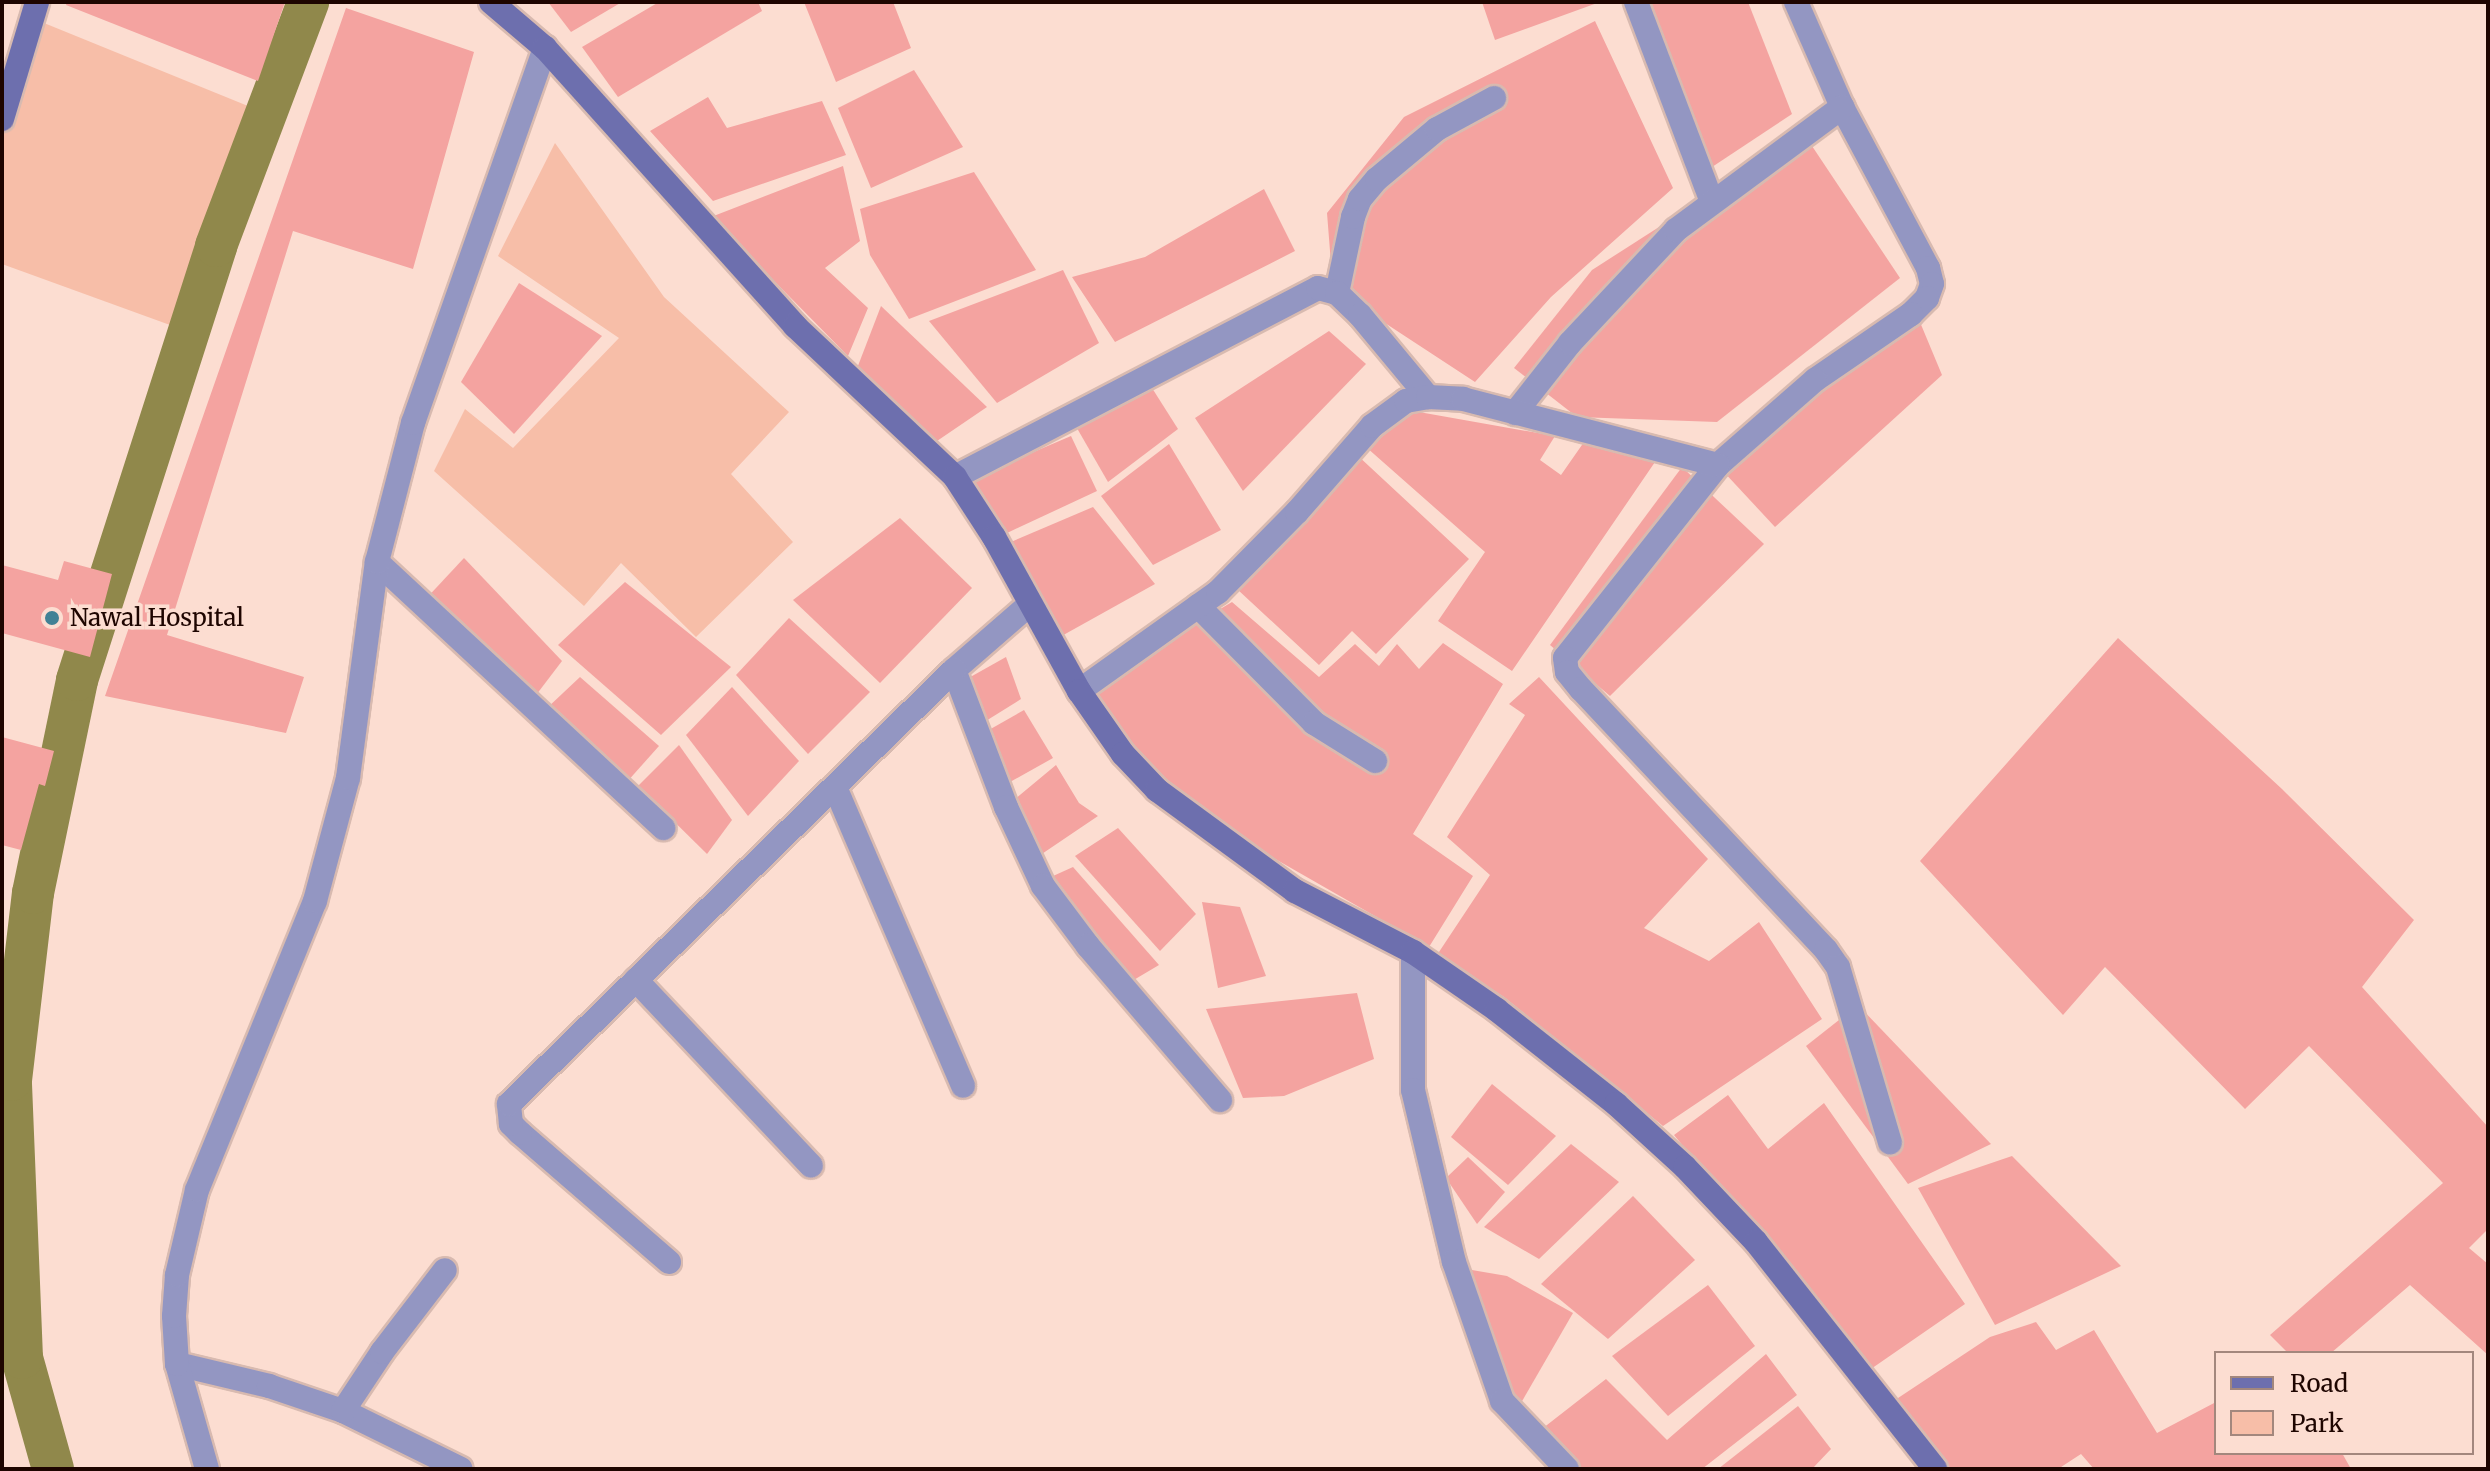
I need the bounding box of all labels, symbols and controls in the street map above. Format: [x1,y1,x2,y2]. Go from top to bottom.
place label: Nawal Hospital [70,604,244,632]
marker: Nawal Hospital [41,607,63,629]
legend [2214,1351,2474,1455]
text: Road [2290,1368,2348,1399]
text: Park [2290,1408,2343,1439]

